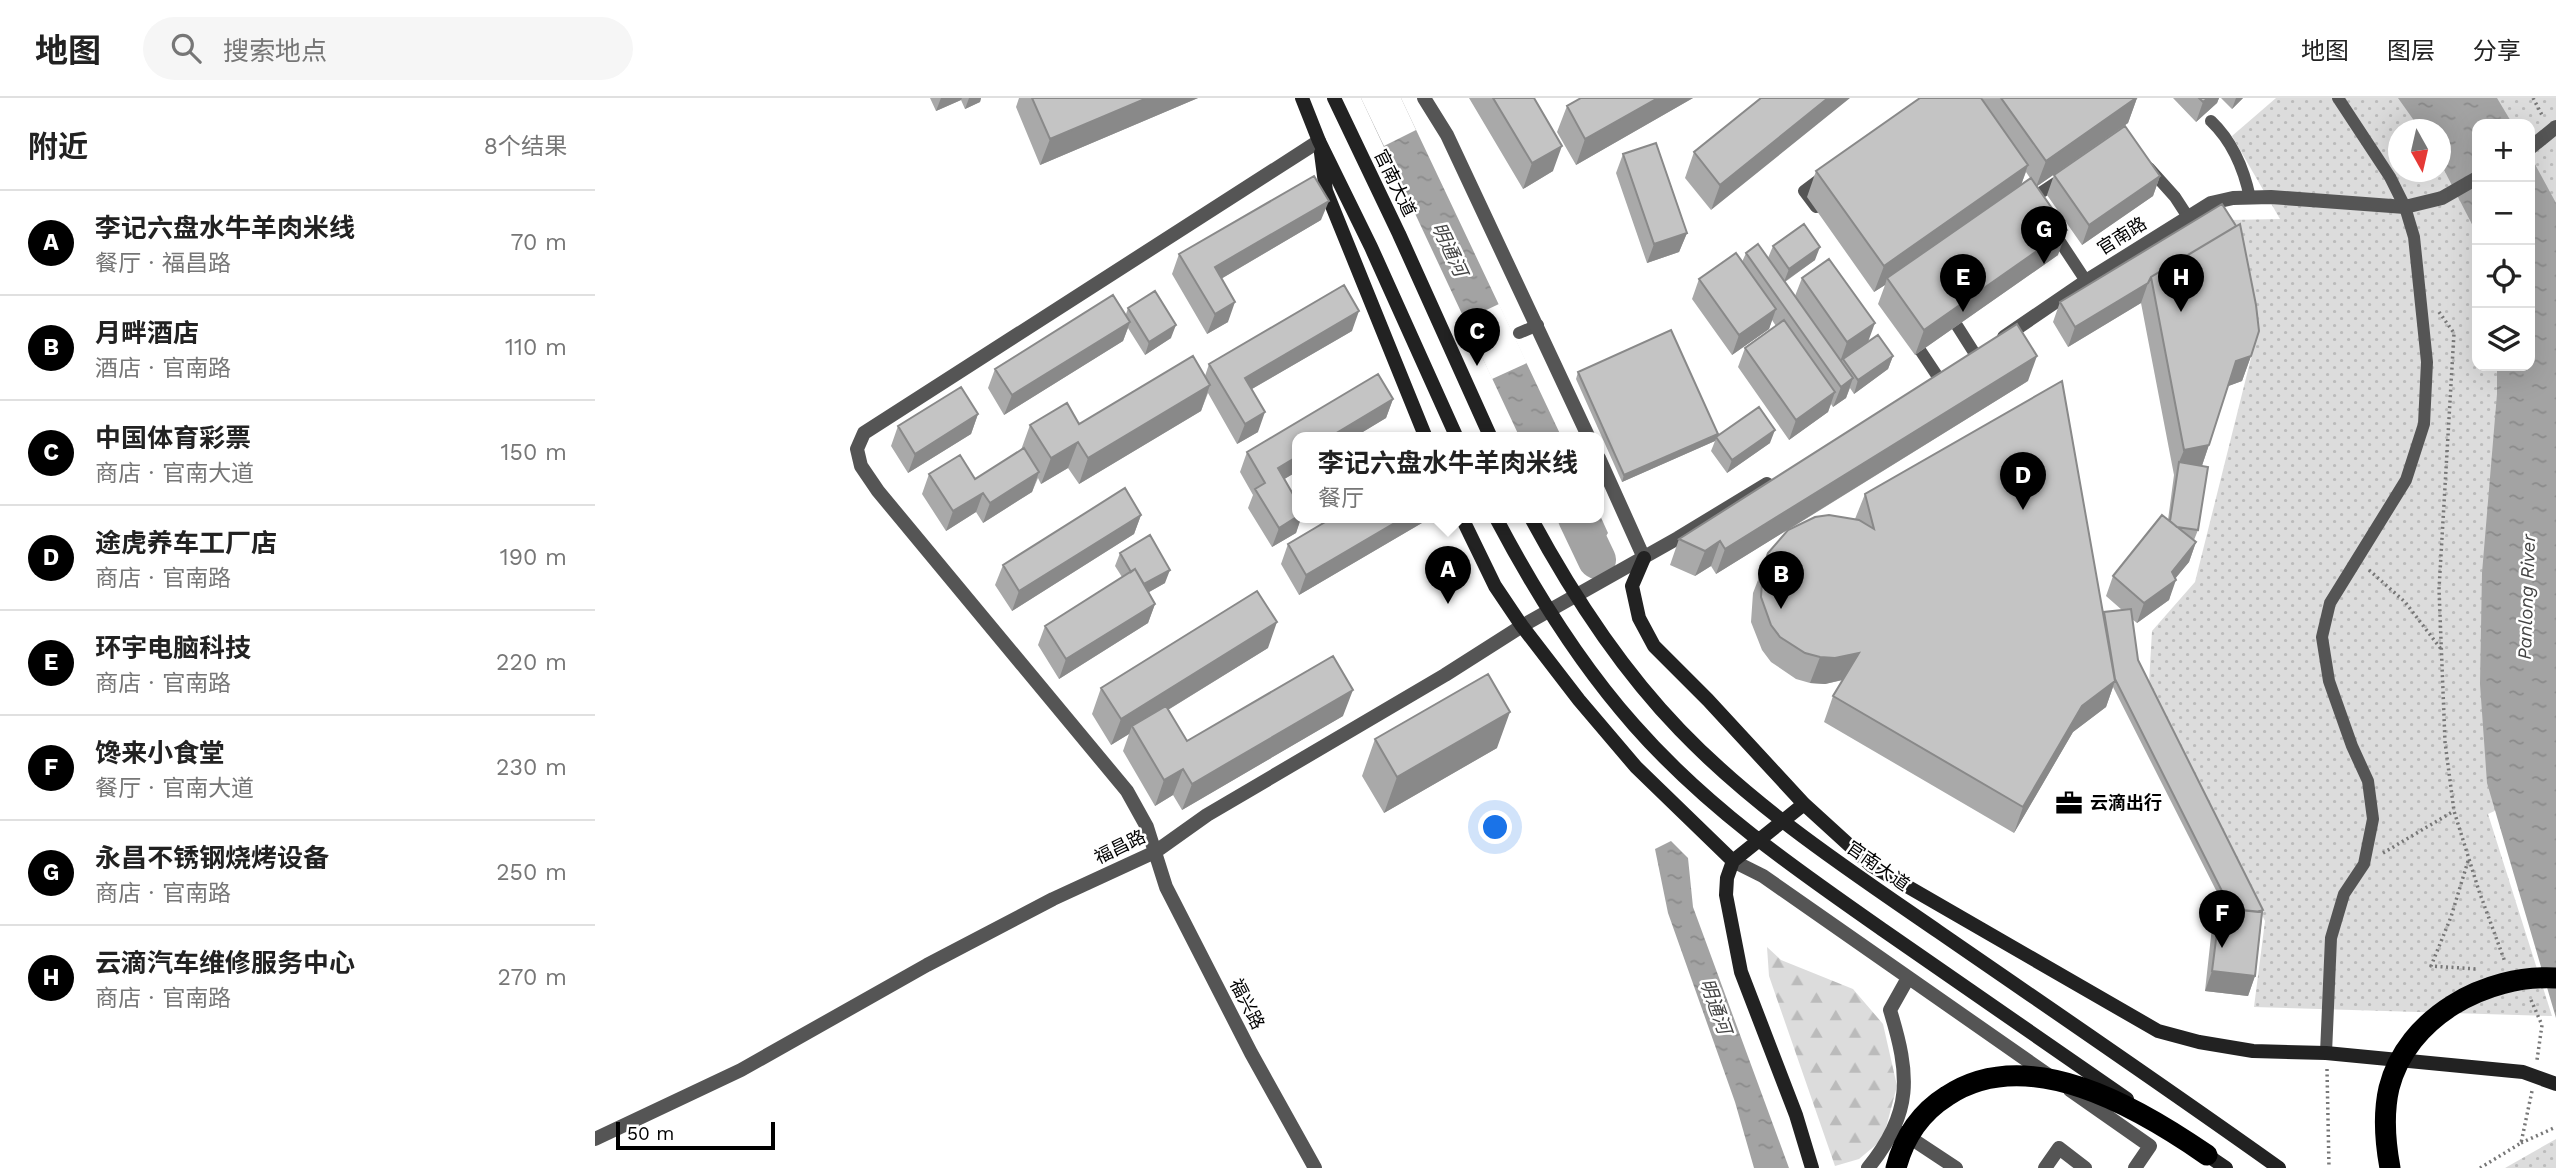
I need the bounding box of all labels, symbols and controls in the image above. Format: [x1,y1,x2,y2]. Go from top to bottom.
search box [143,17,633,80]
icon: search [167,29,205,67]
text: 地图 [35,31,101,70]
text: 搜索地点 [223,36,327,66]
text: 地图 [2301,37,2349,65]
text: 图层 [2387,37,2435,65]
text: 分享 [2473,37,2521,65]
north arrow [2388,119,2451,182]
map controls [2472,119,2535,371]
button: + [2472,119,2535,182]
text: 附近 [28,129,88,164]
text: 8个结果 [484,133,567,160]
street label: 官南大道 [1370,146,1421,220]
button: − [2472,182,2535,245]
pin: G [2021,206,2067,264]
street label: 官南路 [2093,212,2150,259]
text: 李记六盘水牛羊肉米线 [95,213,355,243]
water label: 明通河 [1427,219,1474,284]
text: A [43,229,59,256]
text: 70 m [510,229,567,256]
button: locate [2472,245,2535,308]
text: 餐厅 · 福昌路 [95,250,231,277]
pin: E [1940,254,1986,312]
pin: H [2158,254,2204,312]
pin: C [1454,308,1500,366]
button: layers [2472,308,2535,371]
text: 月畔酒店 [95,318,199,348]
text: B [43,334,59,361]
text: 110 m [505,334,567,361]
text: 酒店 · 官南路 [95,355,231,382]
text: 中国体育彩票 [95,423,251,453]
popup [1292,432,1604,523]
text: C [43,439,59,466]
text: 150 m [501,439,567,466]
text: 李记六盘水牛羊肉米线 [1318,448,1578,478]
pin: D [2000,452,2046,510]
text: 商店 · 官南大道 [95,460,254,487]
text: 餐厅 [1318,485,1364,512]
text: 途虎养车工厂店 [95,528,277,558]
water label: Panlong River [2513,533,2540,660]
text: D [43,544,59,571]
text: 190 m [500,544,567,571]
pin: A [1425,546,1471,604]
pin: B [1758,551,1804,609]
text: 商店 · 官南路 [95,565,231,592]
text: 环宇电脑科技 [95,633,251,663]
text: E [44,649,58,676]
text: 220 m [496,649,567,676]
text: 商店 · 官南路 [95,670,231,697]
text: 馋来小食堂 [95,738,225,768]
text: F [44,754,58,781]
text: 230 m [496,754,567,781]
text: 餐厅 · 官南大道 [95,775,254,802]
office icon: 云滴出行 [2054,788,2084,818]
place label: 云滴出行 [2090,792,2162,813]
your location [1478,810,1512,844]
street label: 福昌路 [1091,825,1149,868]
street label: 官南大道 [1843,836,1914,895]
text: 永昌不锈钢烧烤设备 [95,843,329,873]
text: G [43,859,59,886]
text: 250 m [496,859,567,886]
text: 商店 · 官南路 [95,880,231,907]
pin: F [2199,890,2245,948]
text: 云滴汽车维修服务中心 [95,948,355,978]
text: H [42,964,60,991]
text: 270 m [498,964,567,991]
street label: 福兴路 [1226,975,1269,1033]
water label: 明通河 [1695,975,1737,1041]
text: 商店 · 官南路 [95,985,231,1012]
scale bar [616,1119,775,1151]
text: 50 m [627,1122,674,1145]

